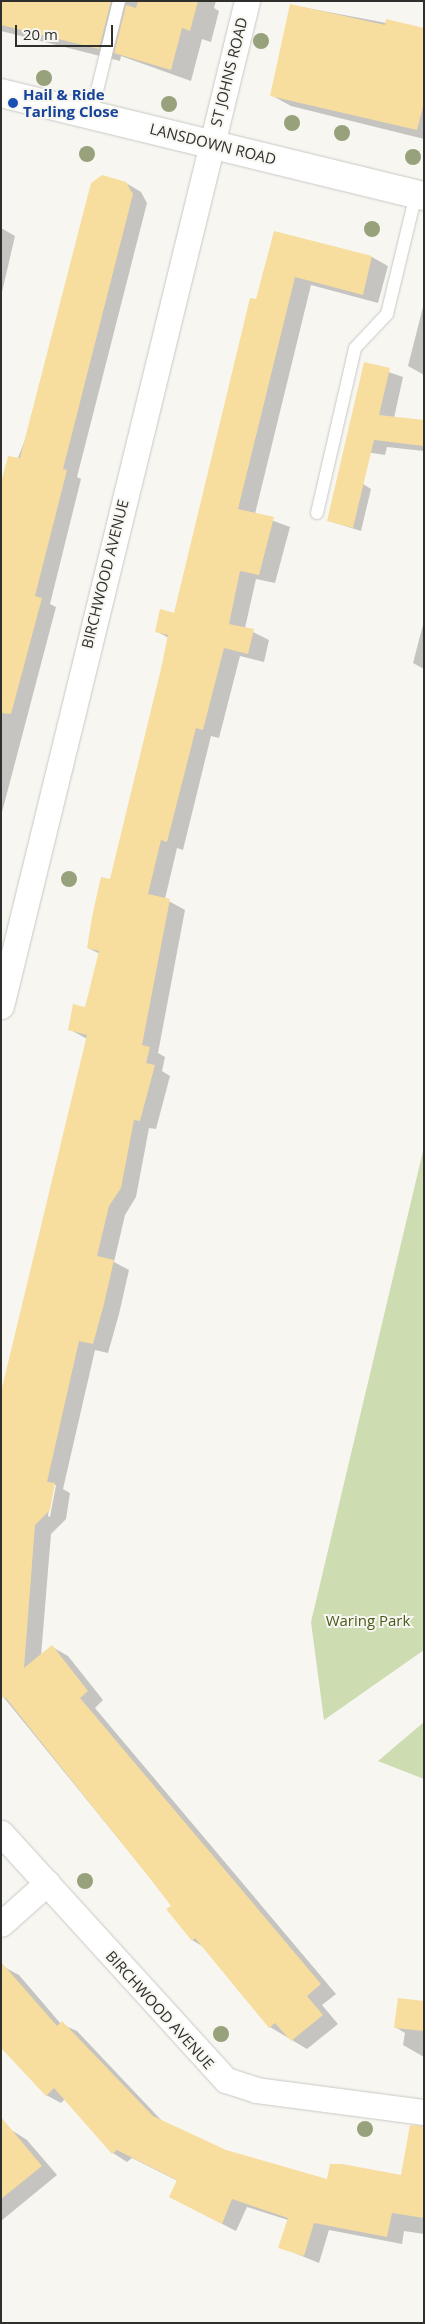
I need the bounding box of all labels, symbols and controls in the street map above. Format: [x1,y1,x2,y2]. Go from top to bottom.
scale bar [18,15,115,47]
street label: ST JOHNS ROAD [207,16,251,128]
text: 20 m [23,24,58,44]
place label: Hail & Ride Tarling Close [23,85,119,120]
marker: Hail & Ride Tarling Close [7,97,19,109]
street label: LANSDOWN ROAD [148,120,278,168]
street label: BIRCHWOOD AVENUE [78,498,132,650]
park label: Waring Park [326,1612,410,1630]
street label: BIRCHWOOD AVENUE [102,1947,218,2073]

